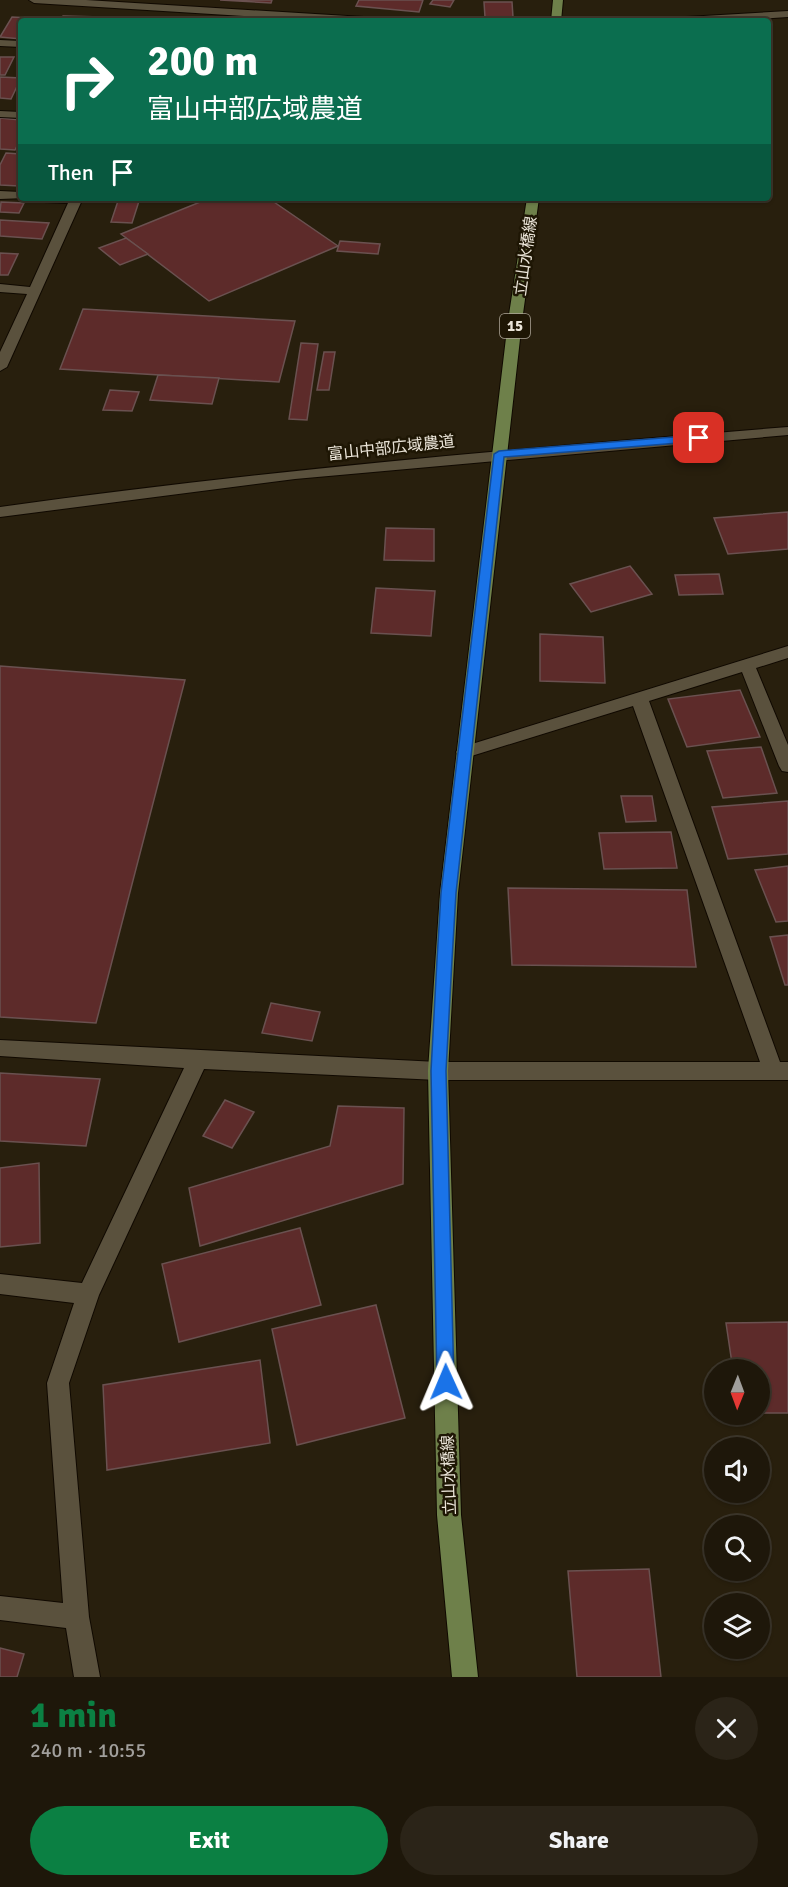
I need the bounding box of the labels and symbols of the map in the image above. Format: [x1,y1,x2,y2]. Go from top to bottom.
street label: 立山水橋線 [511,215,541,297]
road number: 15 [500,314,530,338]
pin [673,412,724,463]
street label: 富山中部広域農道 [326,431,456,465]
position arrow [414,1350,478,1414]
north arrow [704,1359,770,1425]
street label: 立山水橋線 [438,1435,460,1515]

